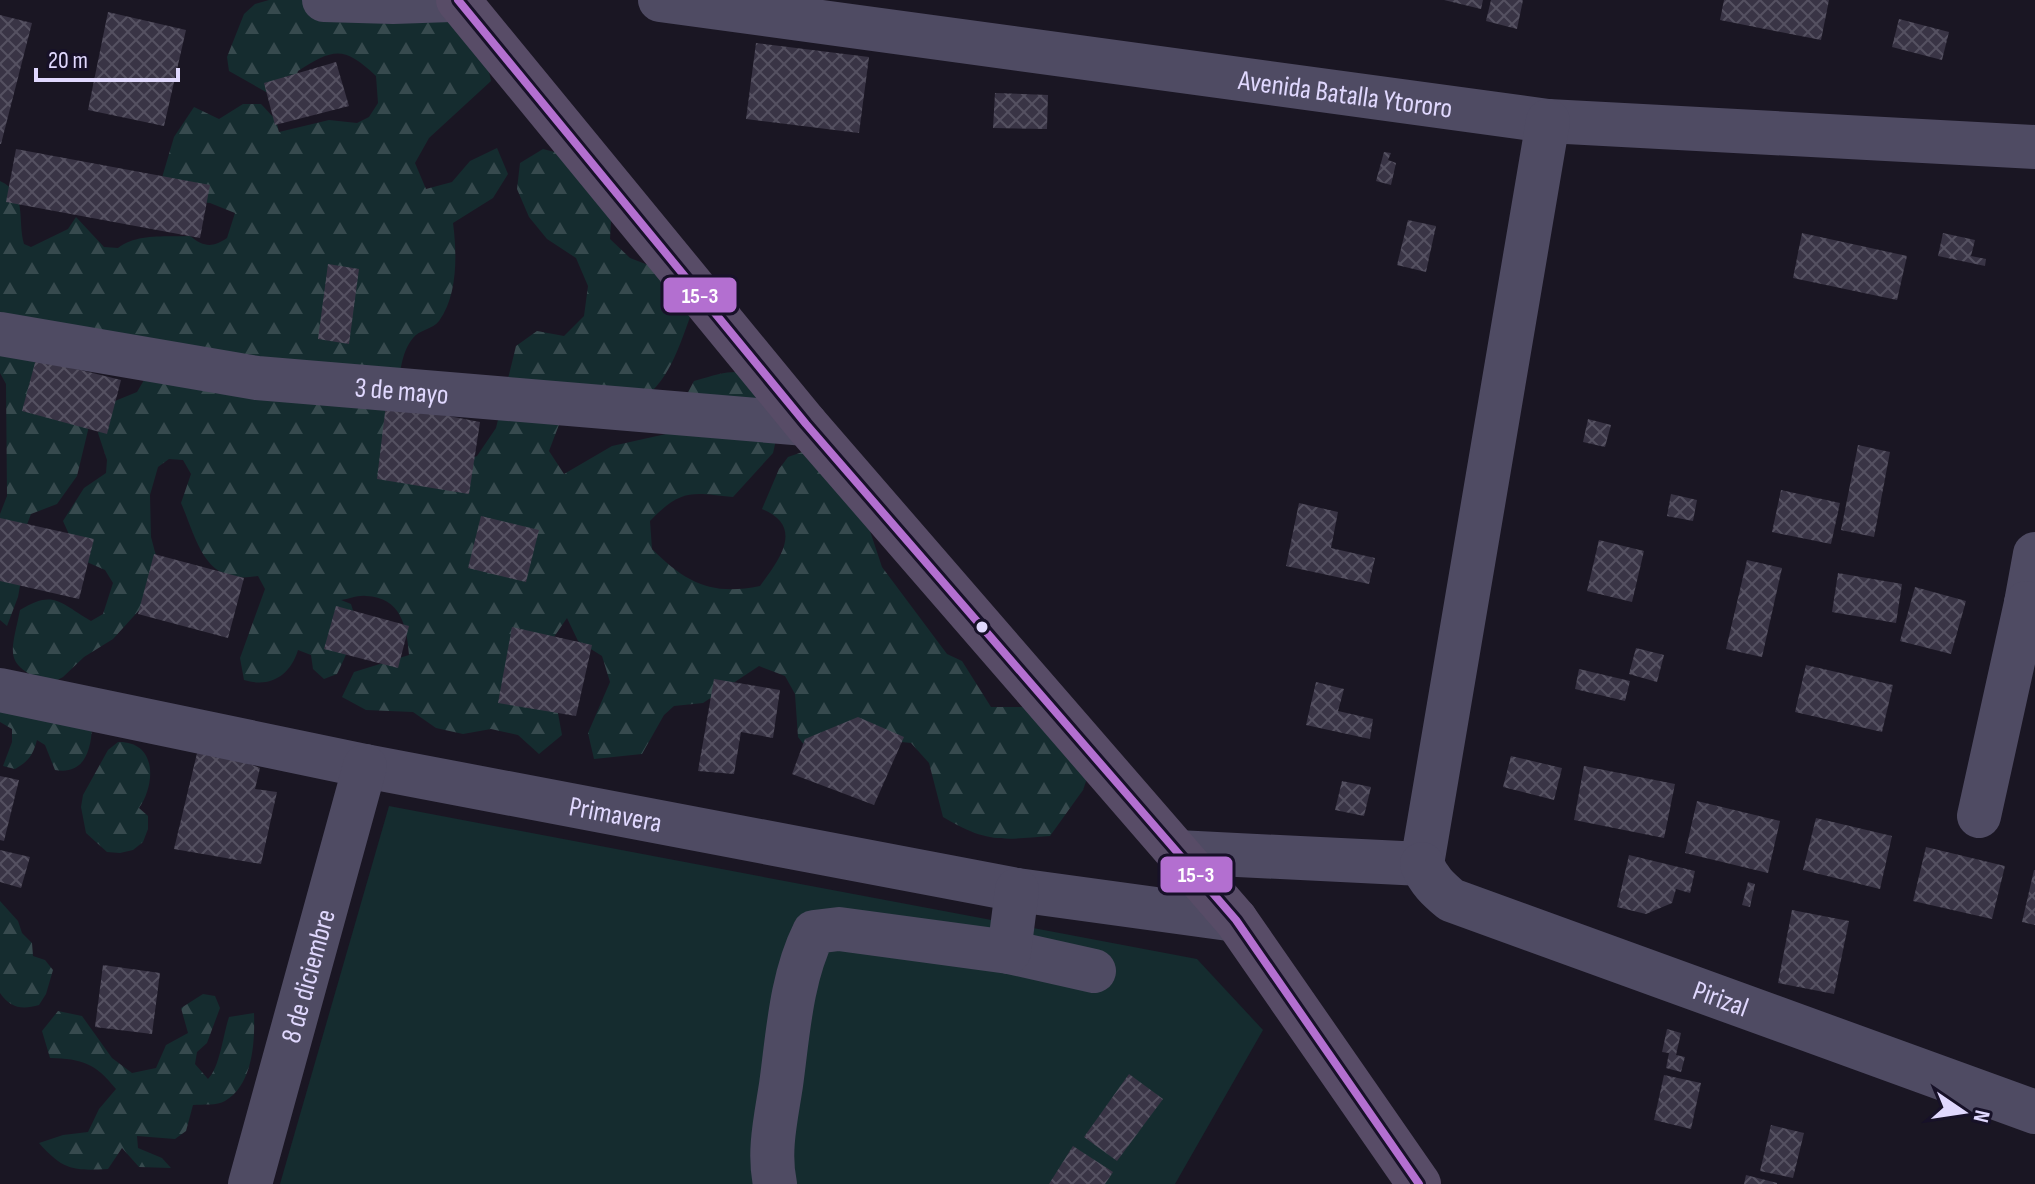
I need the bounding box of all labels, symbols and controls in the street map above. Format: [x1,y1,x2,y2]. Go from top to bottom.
scale bar [36,32,178,82]
text: 20 m [48,46,88,75]
street label: Avenida Batalla Ytororo [1235,64,1455,126]
line badge: 15-3 [662,276,738,314]
text: 15-3 [682,283,718,310]
street label: 3 de mayo [353,371,450,412]
unlabelled marker [974,619,990,635]
street label: Primavera [566,790,665,840]
line badge: 15-3 [1159,855,1234,894]
text: 15-3 [1178,862,1214,889]
street label: 8 de diciembre [275,906,343,1047]
street label: Pirizal [1688,974,1753,1025]
north arrow [1923,1072,2003,1152]
text: N [1967,1107,1996,1125]

